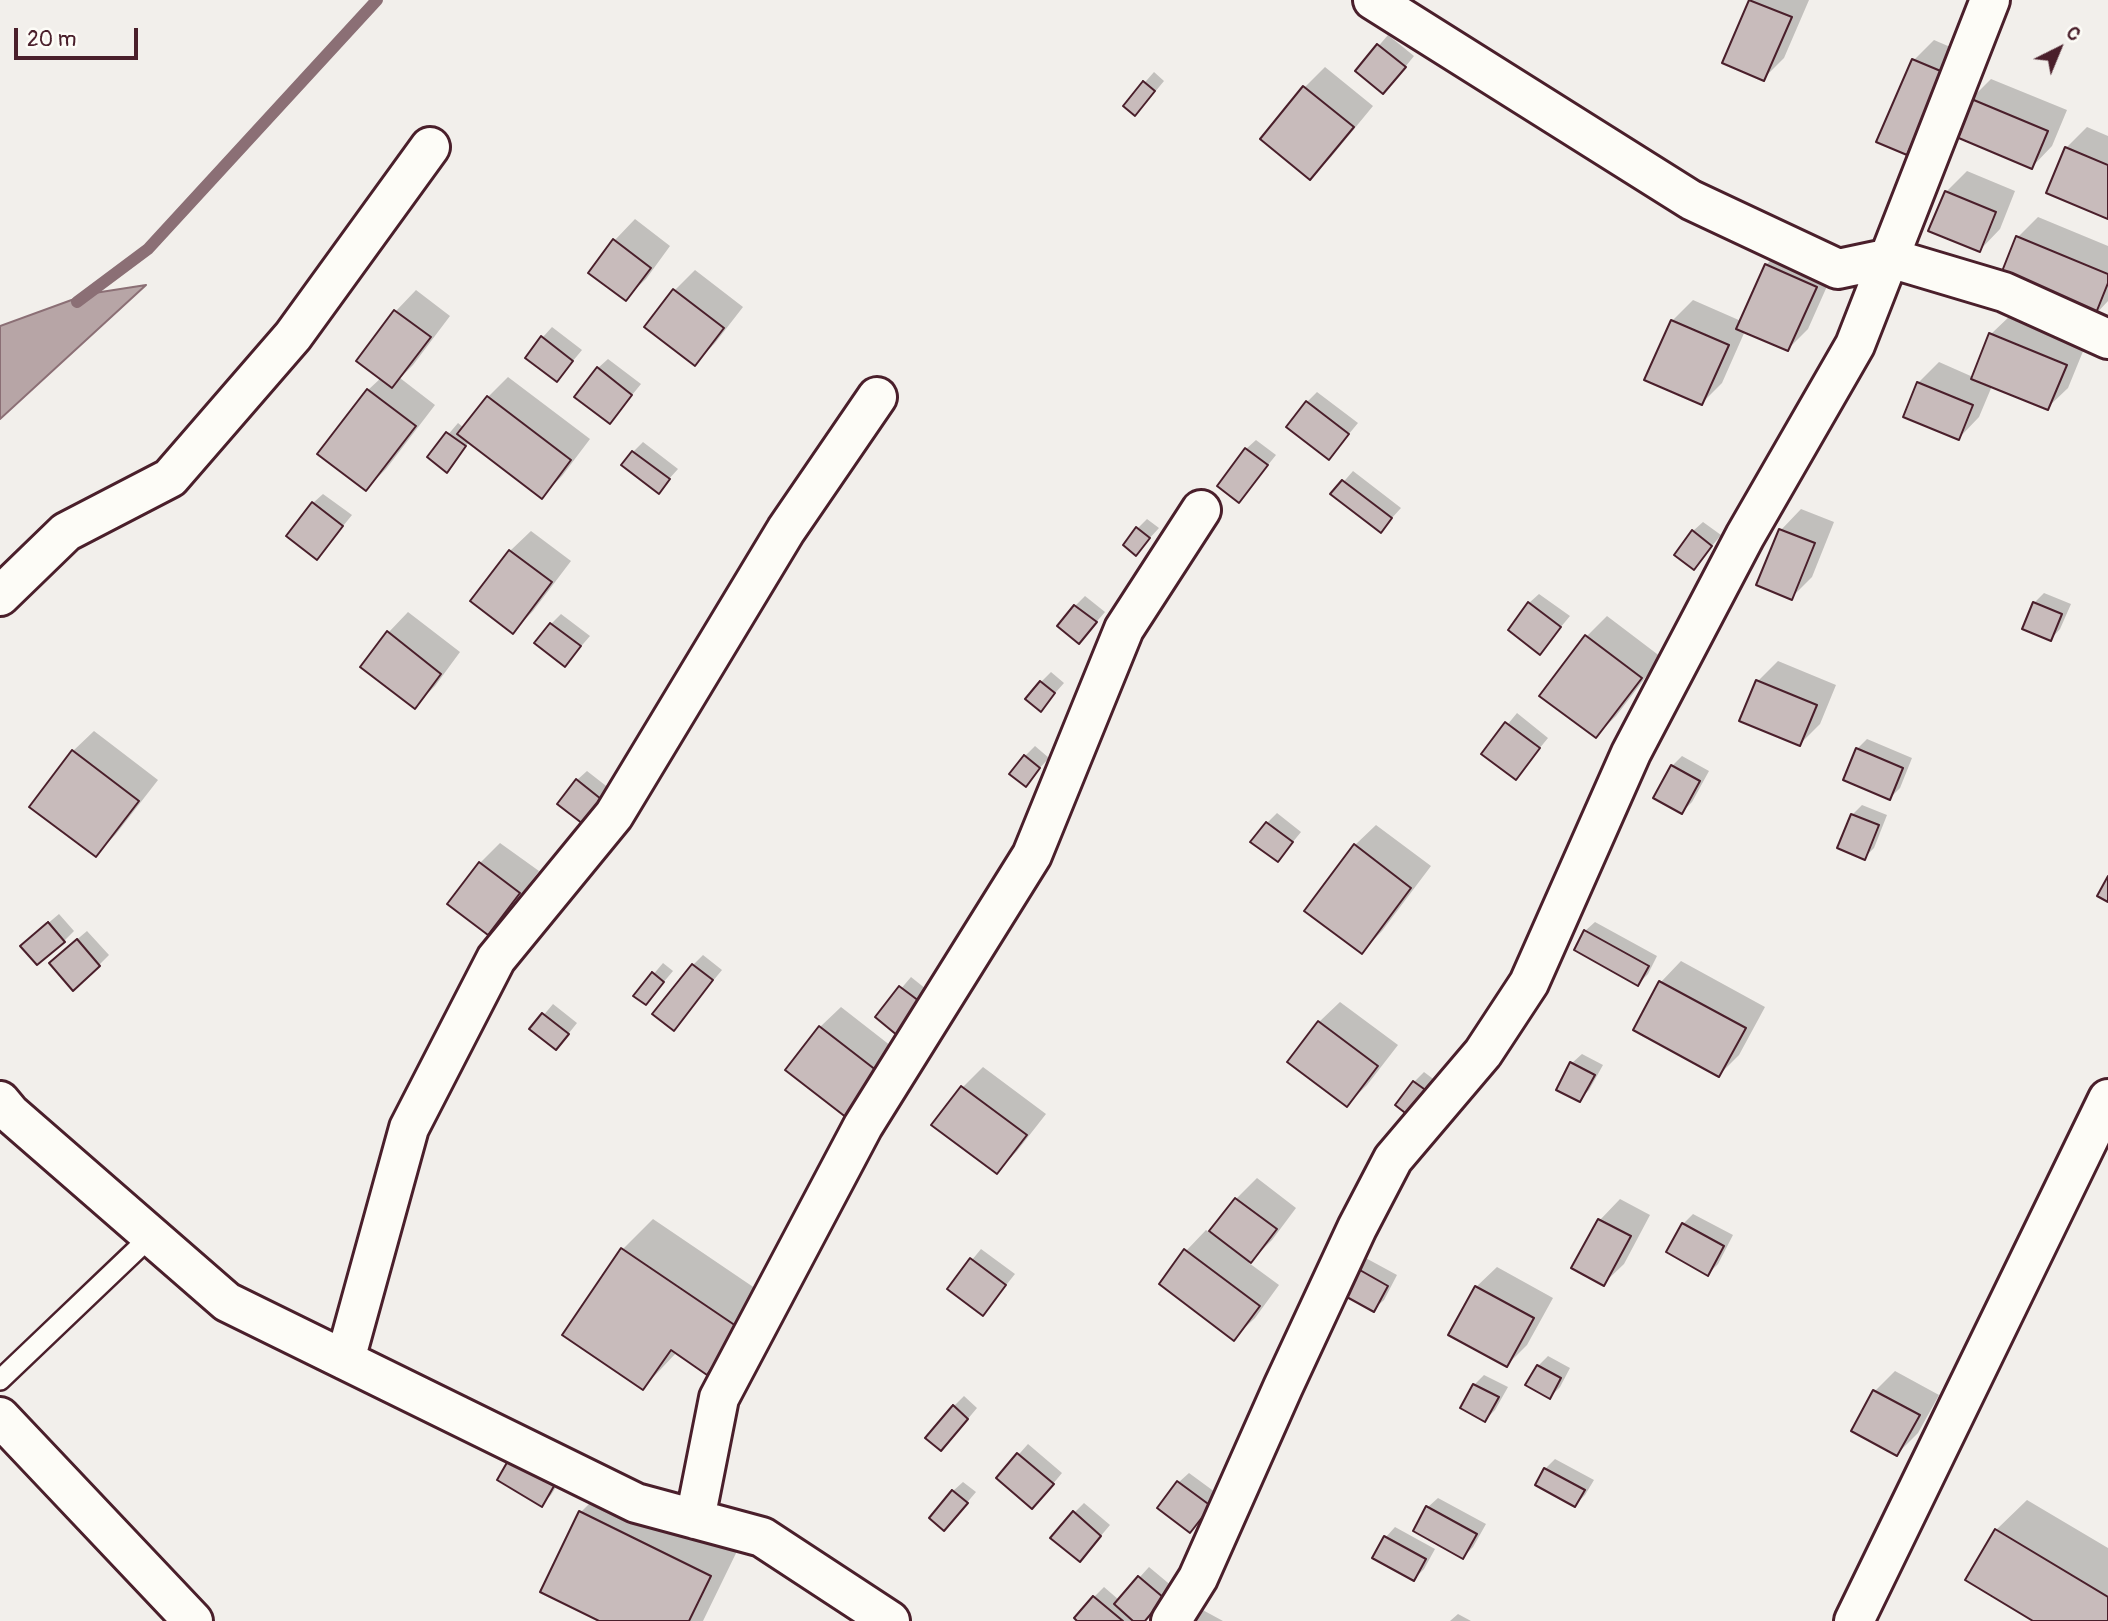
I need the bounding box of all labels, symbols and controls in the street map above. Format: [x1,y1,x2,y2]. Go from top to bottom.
scale bar [18,14,142,58]
north arrow [2024,14,2094,84]
text: С [2061,21,2086,46]
text: 20 m [27,26,76,53]

